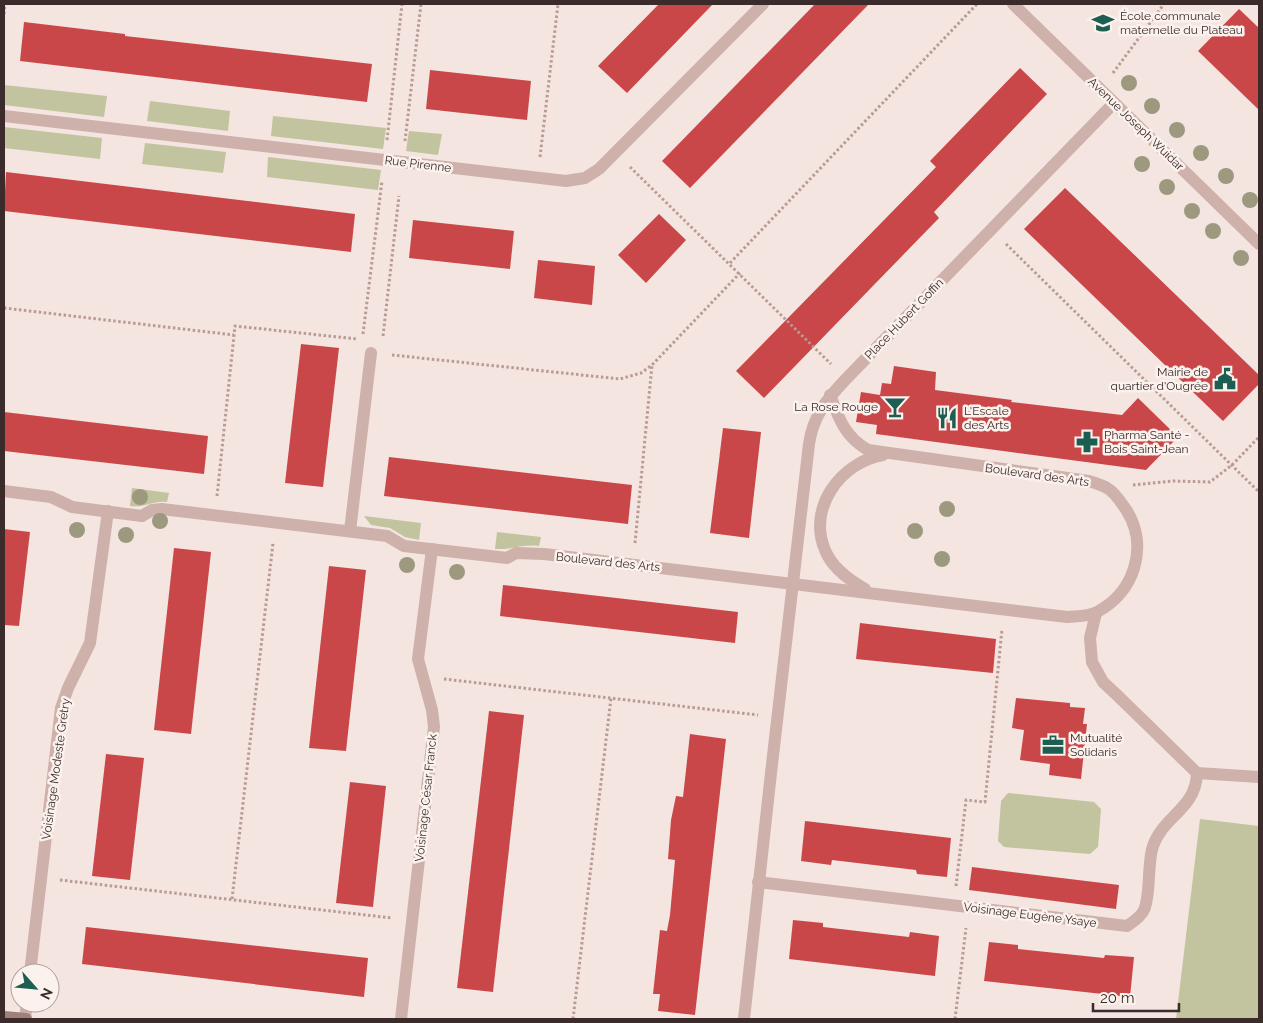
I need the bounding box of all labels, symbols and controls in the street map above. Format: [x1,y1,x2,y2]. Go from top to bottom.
place label: École communale maternelle du Plateau [1120,9,1243,37]
school or university icon: École communale maternelle du Plateau [1090,10,1116,36]
street label: Avenue Joseph Wuidar [1085,75,1187,174]
street label: Rue Pirenne [384,153,452,175]
street label: Place Hubert Goffin [862,276,946,362]
place label: Mairie de quartier d'Ougrée [1111,365,1208,393]
public building icon: Mairie de quartier d'Ougrée [1212,366,1238,392]
bar icon: La Rose Rouge [882,394,908,420]
place label: La Rose Rouge [794,400,878,414]
place label: L'Escale des Arts [964,404,1009,432]
restaurant icon: L'Escale des Arts [934,405,960,431]
place label: Pharma Santé - Bois Saint-Jean [1104,428,1190,456]
pharmacy icon: Pharma Santé - Bois Saint-Jean [1074,429,1100,455]
street label: Boulevard des Arts [984,461,1090,489]
street label: Boulevard des Arts [555,550,661,574]
street label: Voisinage Modeste Grétry [39,697,73,841]
place label: Mutualité Solidaris [1070,731,1122,759]
office icon: Mutualité Solidaris [1040,732,1066,758]
street label: Voisinage César Franck [412,733,440,863]
street label: Voisinage Eugène Ysaye [963,900,1097,930]
north arrow [10,963,60,1013]
scale bar [1093,980,1179,1012]
text: N [37,986,56,1002]
text: 20 m [1100,989,1135,1007]

